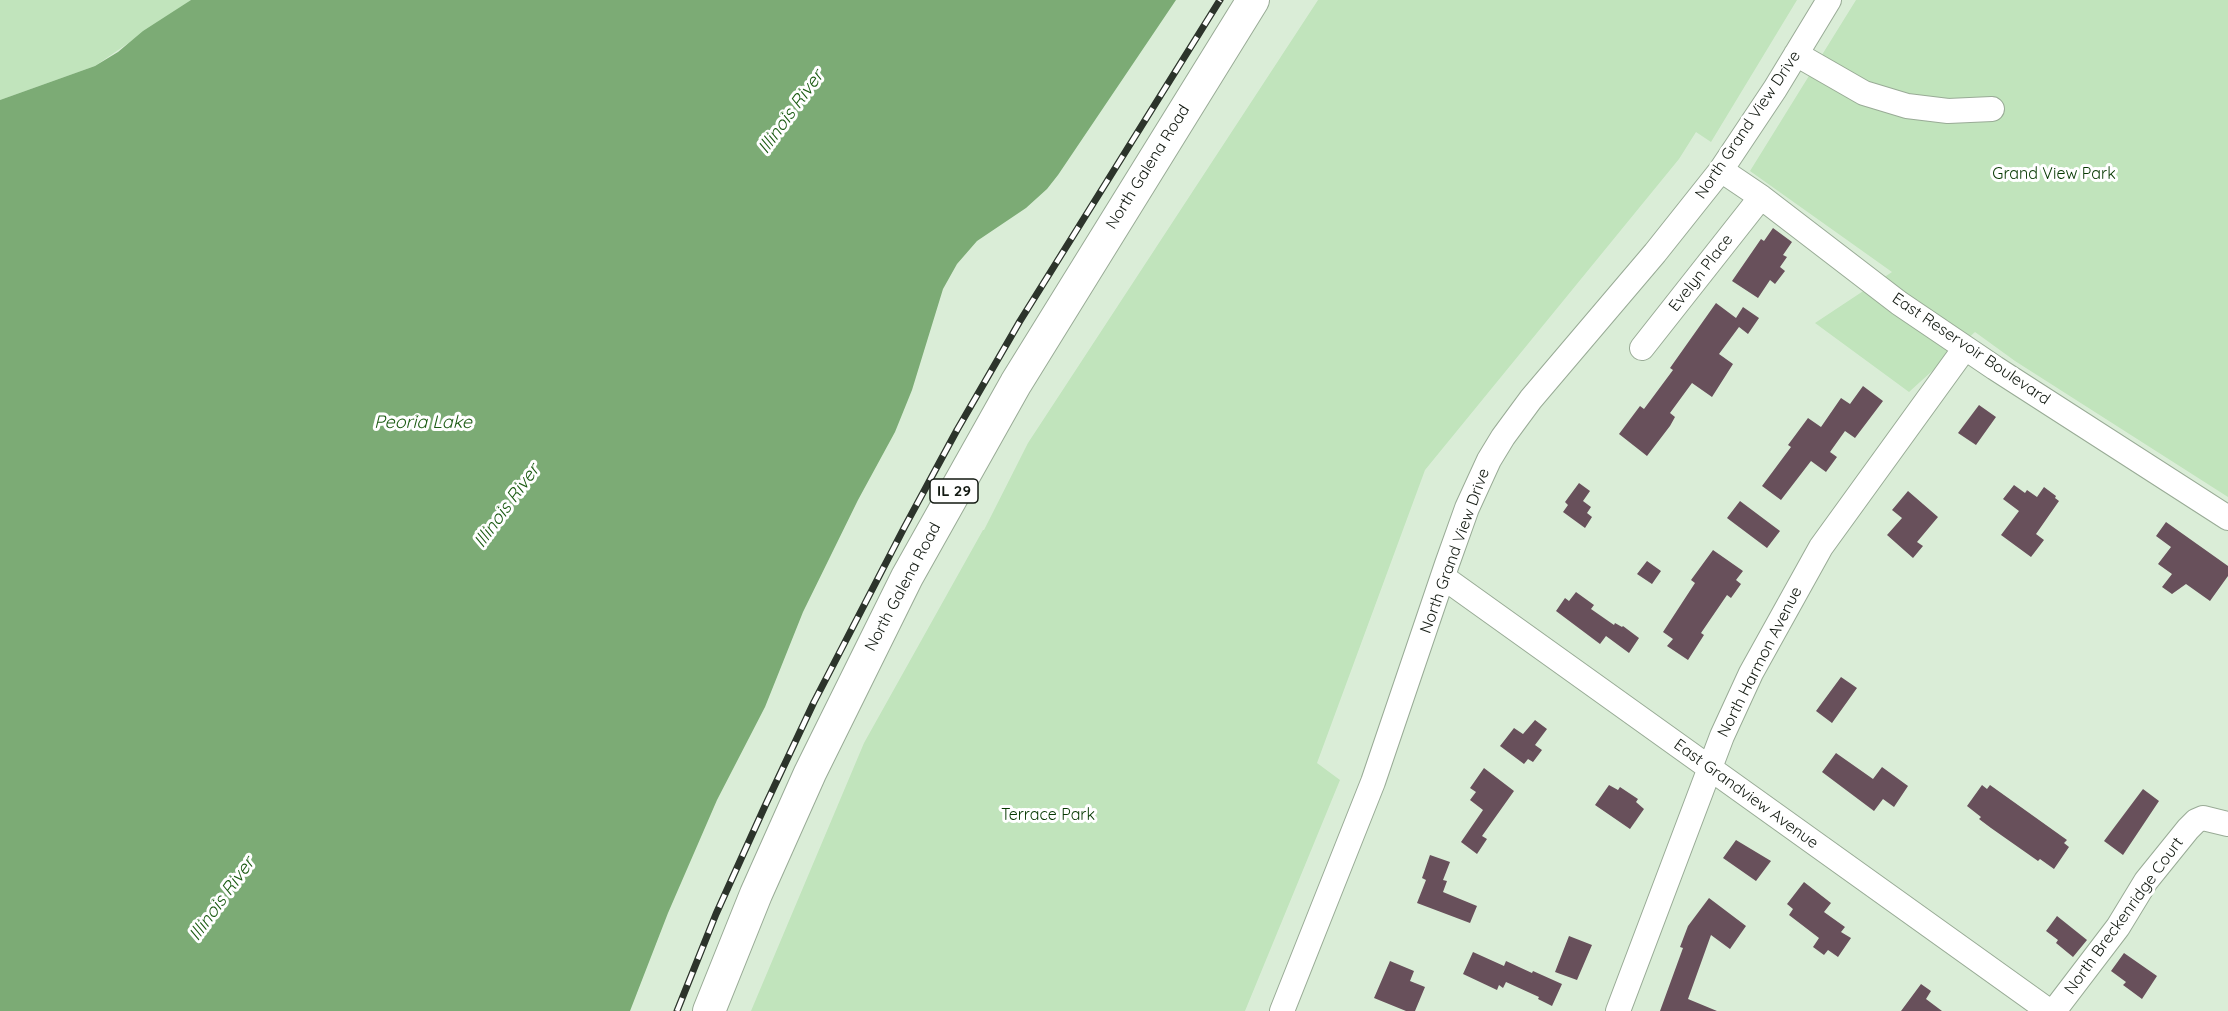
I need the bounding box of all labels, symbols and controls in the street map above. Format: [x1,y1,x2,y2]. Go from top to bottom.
street label: North Grand View Drive [1691,47,1805,203]
water label: Illinois River [754,66,828,158]
street label: North Galena Road [1102,101,1194,233]
park label: Grand View Park [1992,164,2116,184]
street label: Evelyn Place [1665,231,1737,315]
street label: East Reservoir Boulevard [1888,289,2054,409]
water label: Peoria Lake [374,412,472,434]
water label: Illinois River [470,460,544,552]
street label: North Grand View Drive [1416,466,1494,636]
road number: IL 29 [930,479,978,503]
street label: North Galena Road [861,519,945,655]
street label: North Harmon Avenue [1714,584,1806,740]
street label: East Grandview Avenue [1670,735,1822,853]
park label: Terrace Park [1001,805,1095,825]
street label: North Breckenridge Court [2061,834,2187,998]
water label: Illinois River [185,853,259,945]

